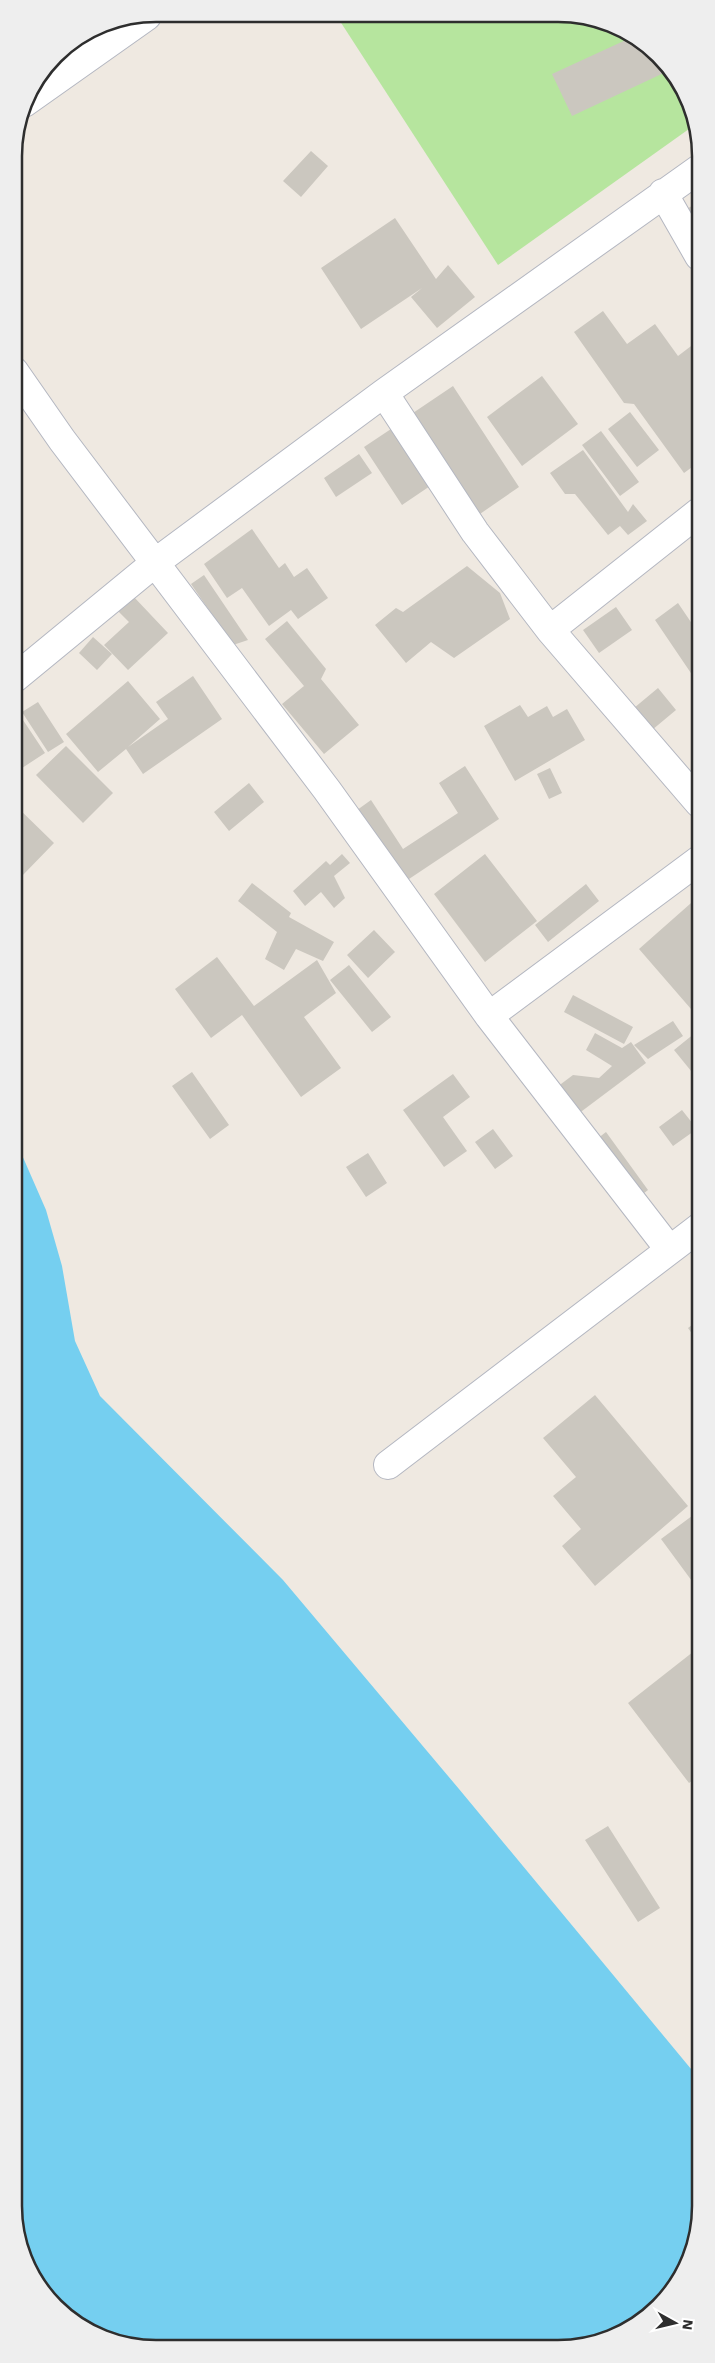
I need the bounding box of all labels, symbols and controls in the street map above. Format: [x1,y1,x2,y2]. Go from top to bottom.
north arrow [650,2298,700,2348]
text: N [679,2319,697,2331]

